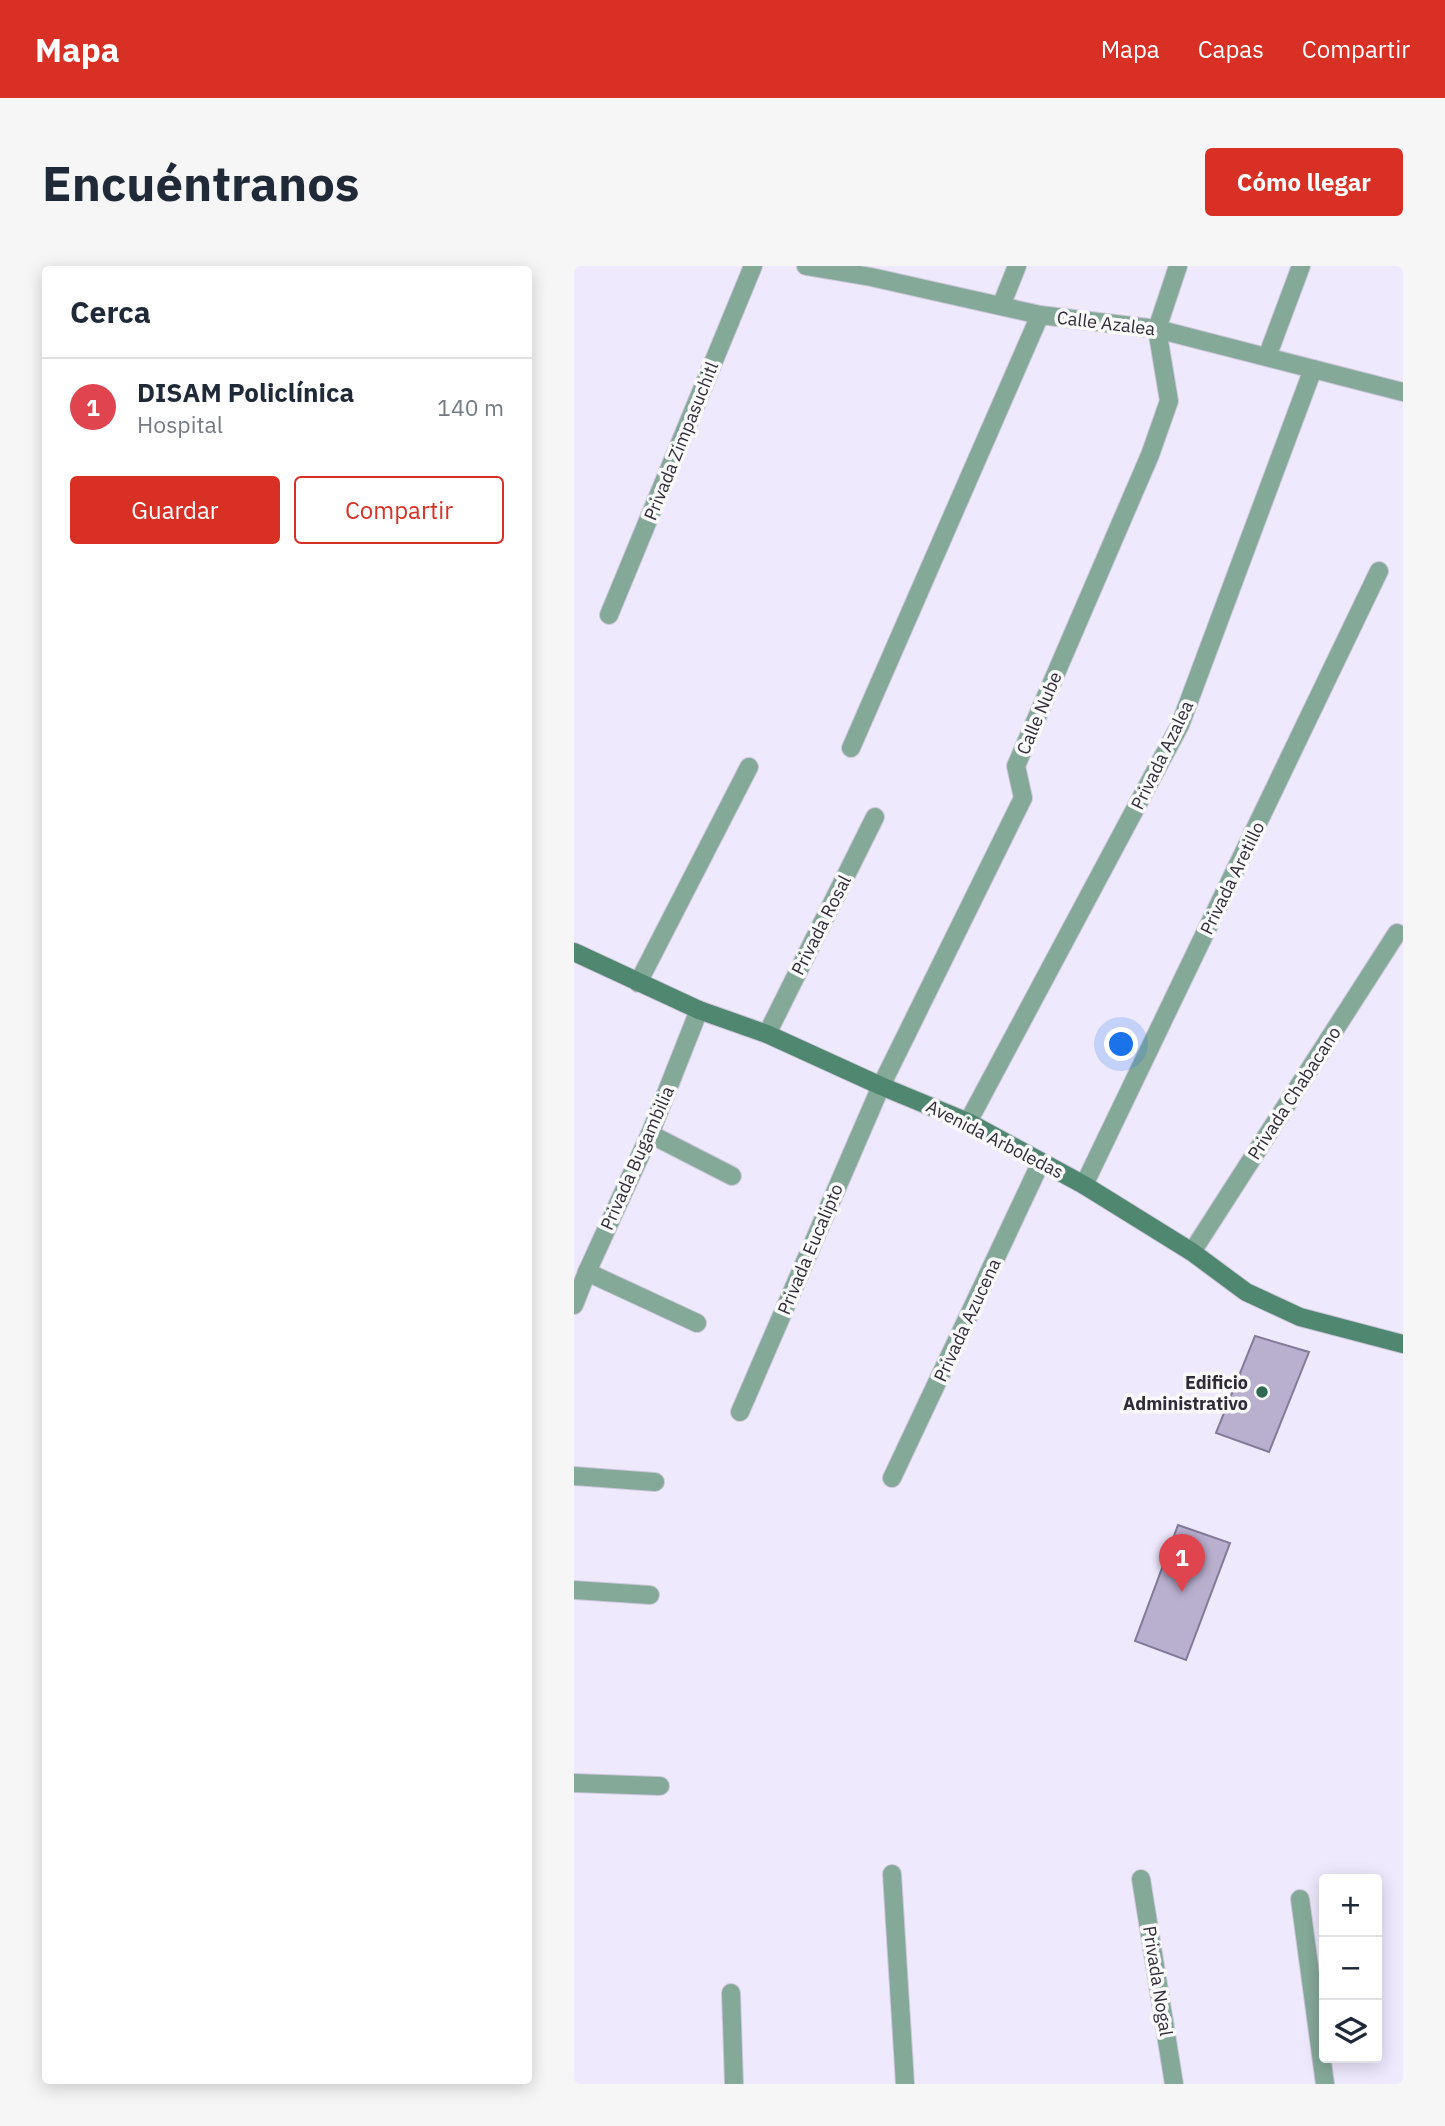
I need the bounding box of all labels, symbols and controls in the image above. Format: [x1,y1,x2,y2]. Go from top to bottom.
text: Mapa [35,28,120,71]
text: Mapa [1101,33,1160,65]
text: Capas [1198,33,1264,65]
text: Compartir [1302,33,1410,65]
button: Cómo llegar [1205,148,1403,216]
text: Encuéntranos [42,151,360,214]
text: Cerca [70,292,151,331]
street label: Calle Azalea [1056,306,1157,340]
street label: Privada Zimpasuchitl [639,358,723,524]
text: DISAM Policlínica [137,375,354,409]
text: 1 [86,392,100,422]
text: 140 m [437,392,504,422]
text: Hospital [137,409,223,439]
button: Guardar [70,476,280,544]
button: Compartir [294,476,504,544]
street label: Calle Nube [1011,668,1067,758]
street label: Privada Azalea [1126,696,1198,813]
street label: Privada Aretillo [1195,818,1269,938]
street label: Privada Rosal [786,871,856,979]
street label: Privada Chabacano [1242,1022,1346,1164]
your location [1104,1027,1138,1061]
street label: Privada Bugambilia [595,1082,679,1234]
street label: Avenida Arboledas [922,1094,1068,1184]
street label: Privada Eucalipto [772,1180,848,1318]
street label: Privada Azucena [928,1254,1006,1385]
place label: Edificio Administrativo [1123,1371,1248,1415]
marker: Edificio Administrativo [1254,1384,1270,1400]
pin: 1 [1159,1534,1205,1592]
map controls [1319,1874,1382,2063]
button: + [1319,1874,1382,1937]
street label: Privada Nogal [1138,1924,1178,2038]
button: − [1319,1937,1382,2000]
button: layers [1319,2000,1382,2063]

